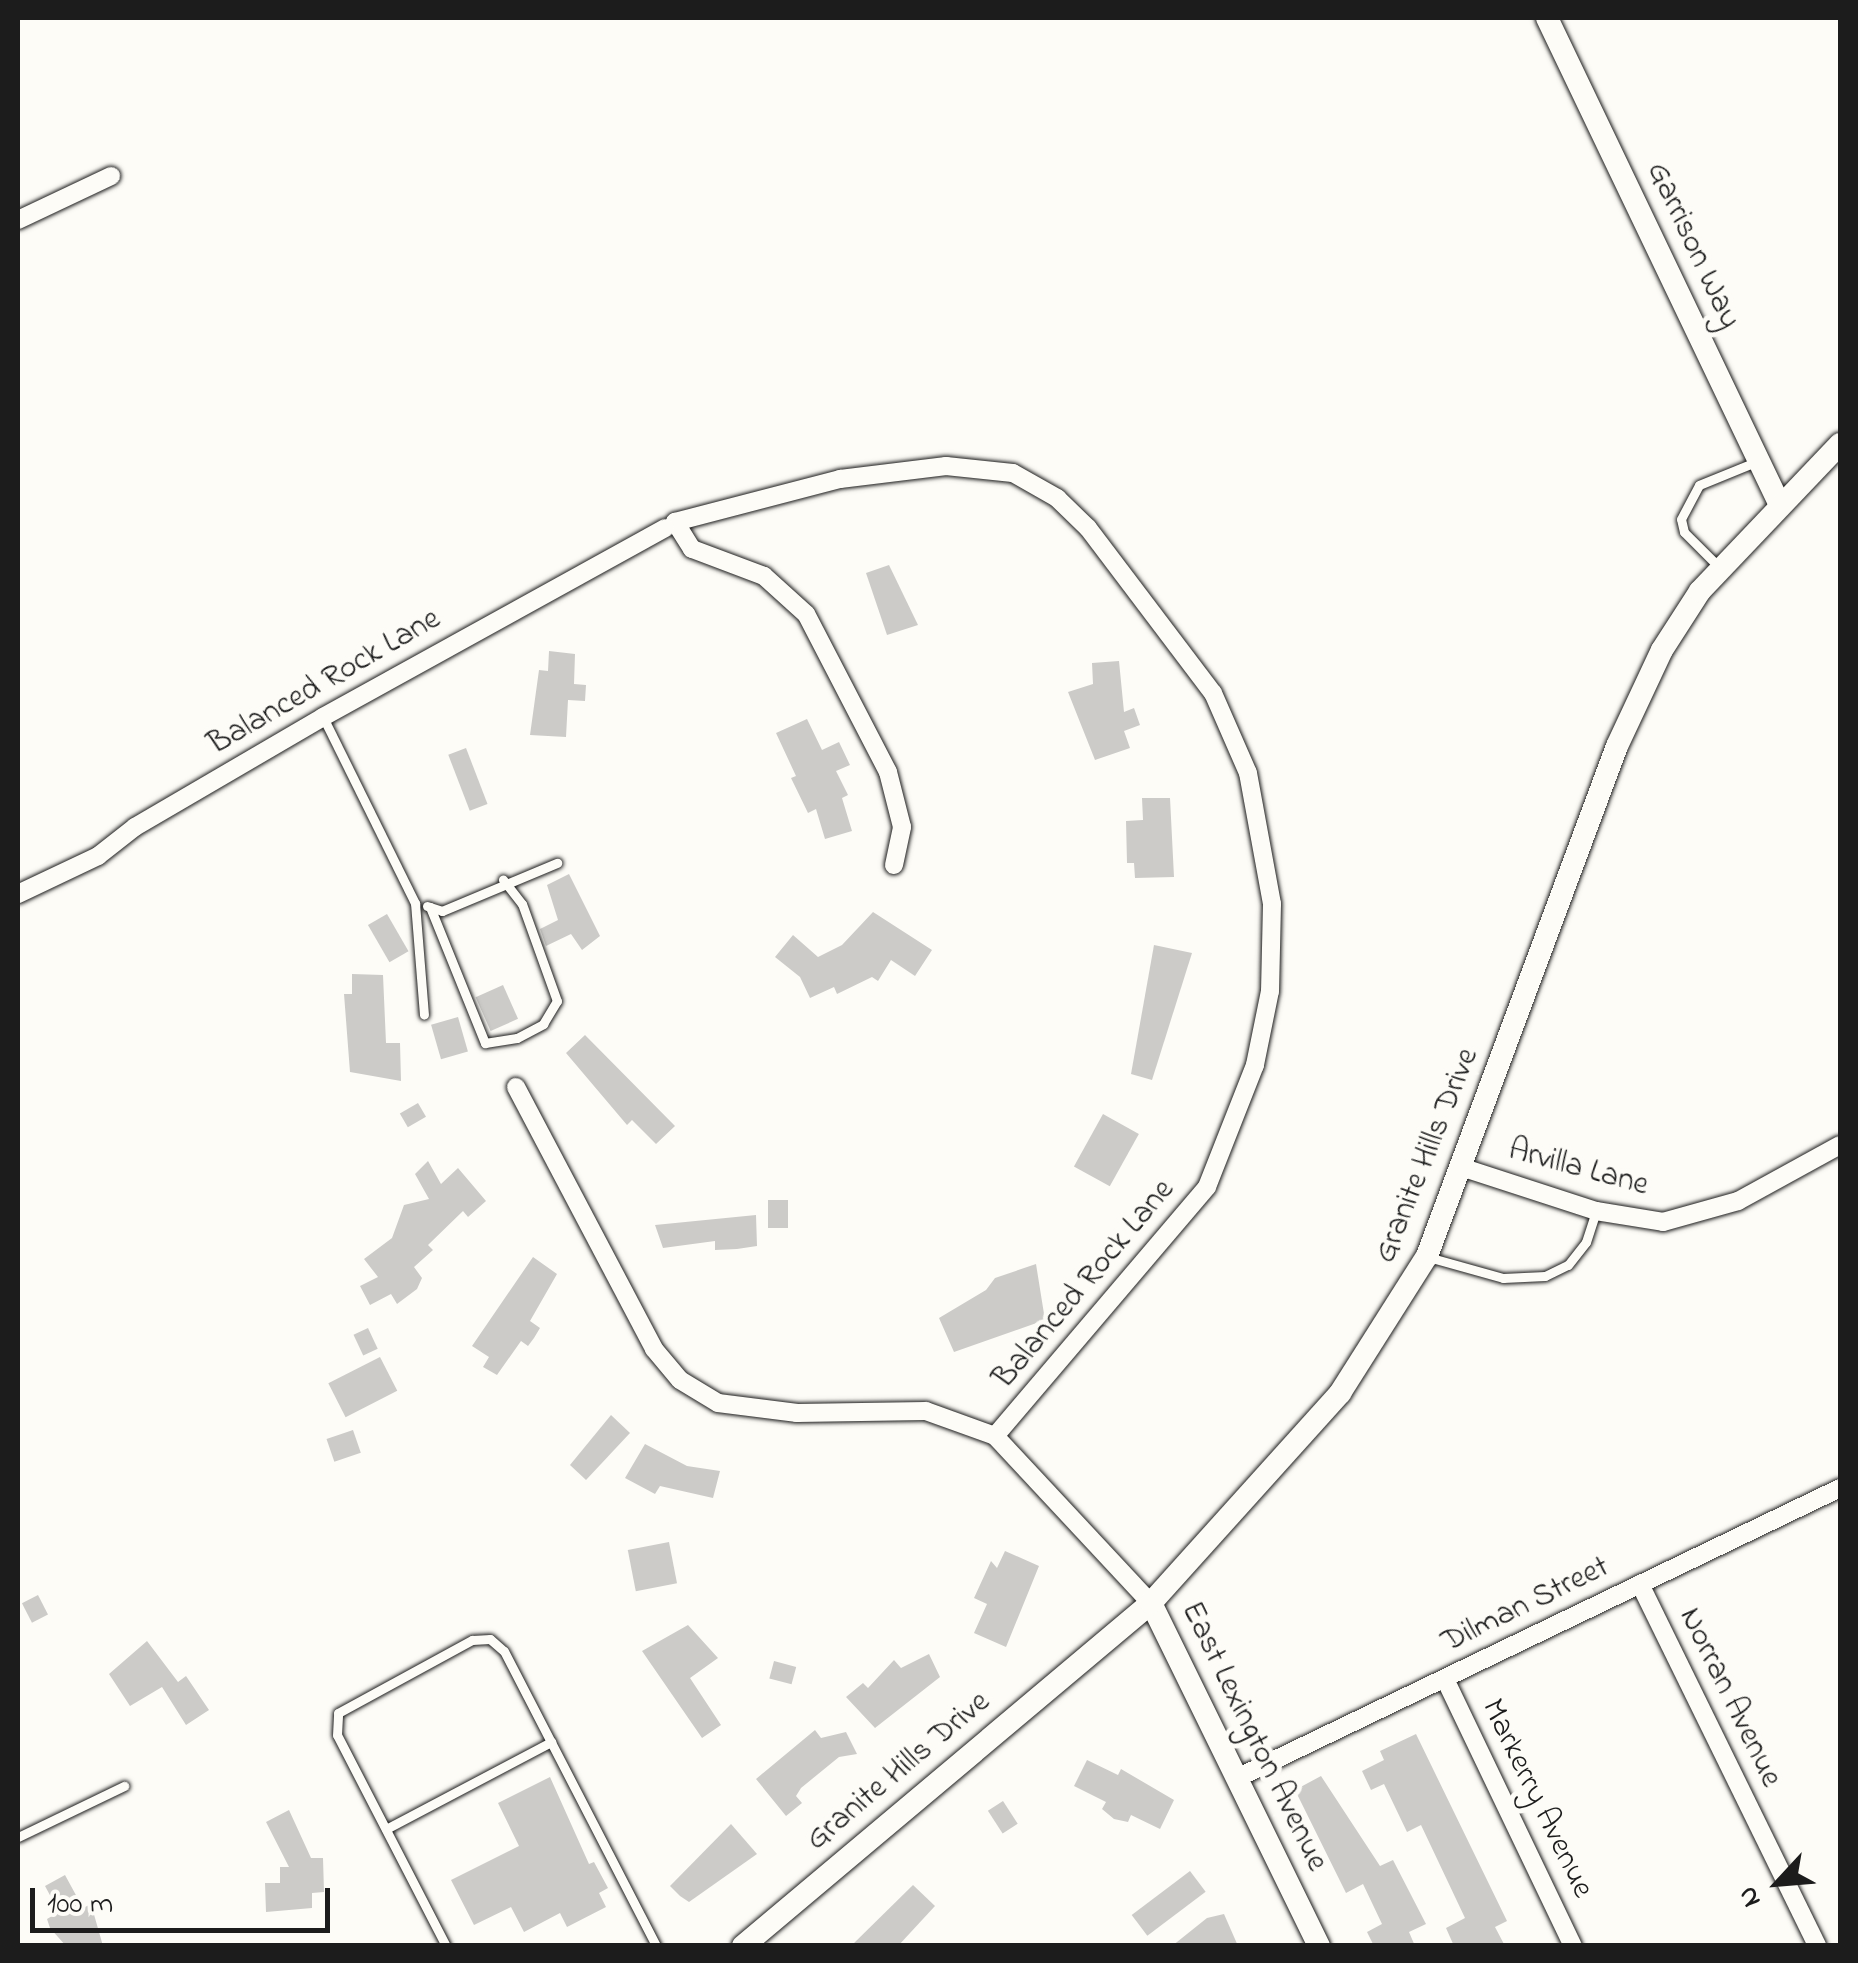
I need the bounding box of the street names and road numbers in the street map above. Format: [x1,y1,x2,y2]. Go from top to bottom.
street label: Garrison Way [1637,157,1747,335]
street label: Balanced Rock Lane [202,601,448,765]
street label: Granite Hills Drive [1367,1043,1489,1269]
street label: Arvilla Lane [1504,1132,1652,1206]
street label: Balanced Rock Lane [986,1172,1184,1398]
street label: Dilman Street [1436,1549,1616,1663]
street label: East Lexington Avenue [1171,1596,1335,1878]
street label: Norran Avenue [1669,1602,1789,1794]
street label: Granite Hills Drive [799,1684,999,1860]
street label: Markerry Avenue [1471,1693,1601,1905]

